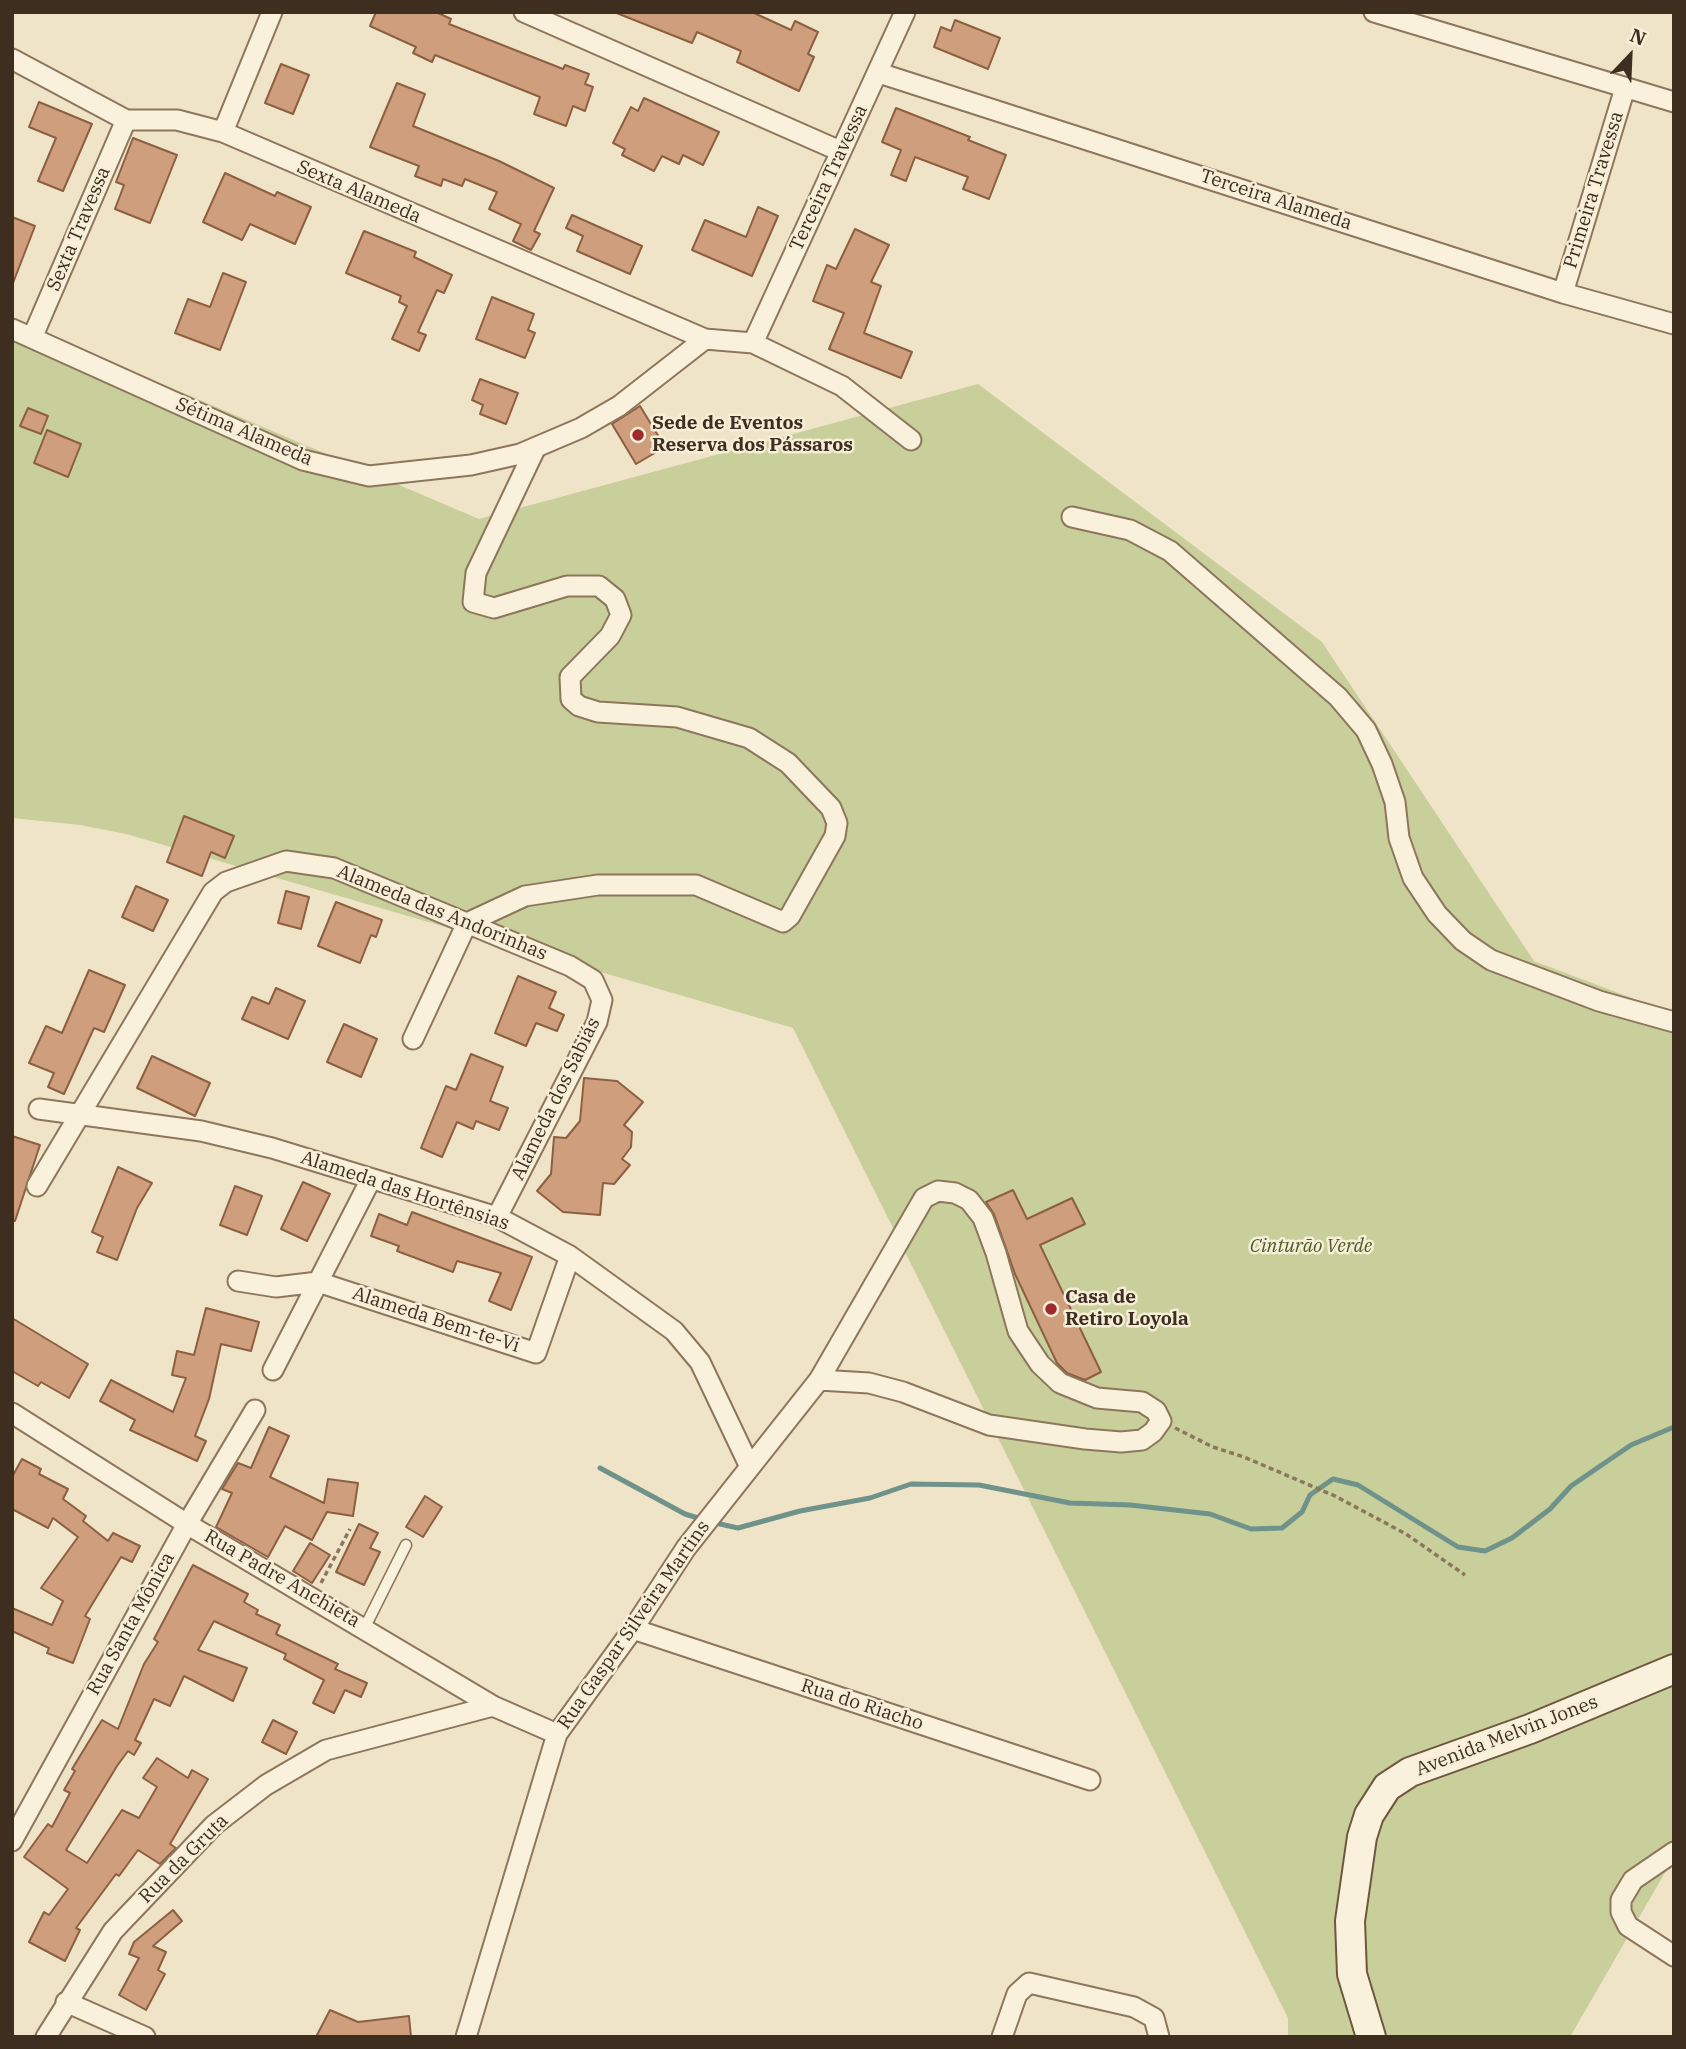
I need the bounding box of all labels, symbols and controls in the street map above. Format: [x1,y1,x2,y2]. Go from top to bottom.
north arrow [1595,21,1665,91]
text: N [1627,23,1650,51]
street label: Terceira Travessa [785,101,873,255]
street label: Primeira Travessa [1559,109,1629,271]
street label: Sexta Alameda [293,156,425,228]
street label: Sexta Travessa [43,163,115,295]
street label: Terceira Alameda [1197,165,1355,235]
street label: Sétima Alameda [172,393,316,471]
place label: Sede de Eventos Reserva dos Pássaros [652,413,853,457]
marker: Sede de Eventos Reserva dos Pássaros [630,427,646,443]
street label: Alameda das Andorinhas [334,860,550,966]
street label: Alameda dos Sabiás [507,1014,605,1184]
street label: Alameda das Hortênsias [298,1147,512,1235]
park label: Cinturão Verde [1250,1236,1372,1258]
street label: Alameda Bem-te-Vi [349,1282,523,1358]
place label: Casa de Retiro Loyola [1065,1287,1189,1331]
marker: Casa de Retiro Loyola [1043,1301,1059,1317]
street label: Rua Gaspar Silveira Martins [553,1516,715,1734]
street label: Rua Padre Anchieta [200,1525,364,1633]
street label: Rua Santa Mônica [82,1549,180,1699]
street label: Rua do Riacho [798,1674,926,1736]
street label: Avenida Melvin Jones [1413,1691,1601,1781]
street label: Rua da Gruta [135,1810,233,1908]

